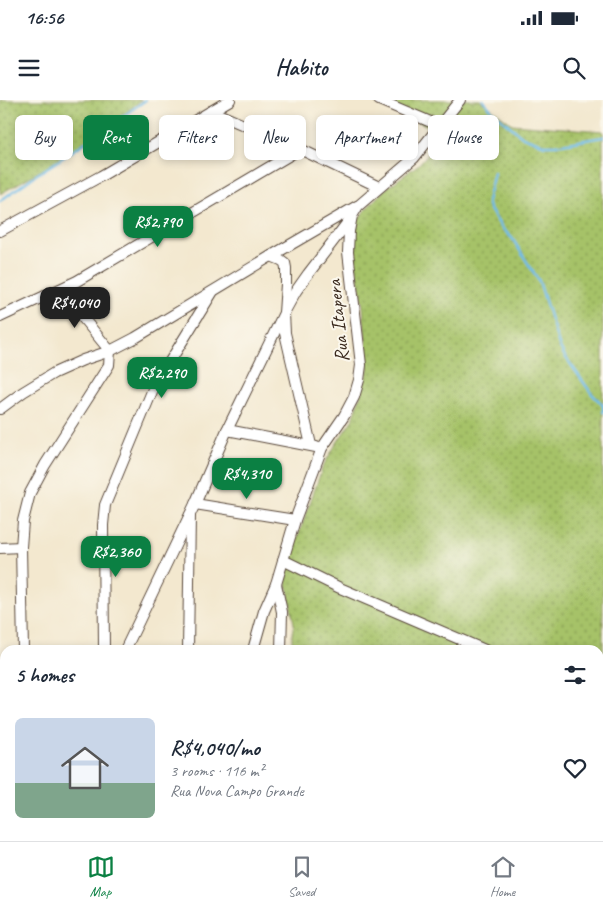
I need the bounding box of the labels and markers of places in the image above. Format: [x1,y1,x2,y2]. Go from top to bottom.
pin: R$2,790 [112,206,204,248]
pin: R$4,040 [29,286,121,329]
pin: R$2,290 [116,356,208,399]
pin: R$4,310 [201,458,293,500]
pin: R$2,360 [70,536,162,578]

